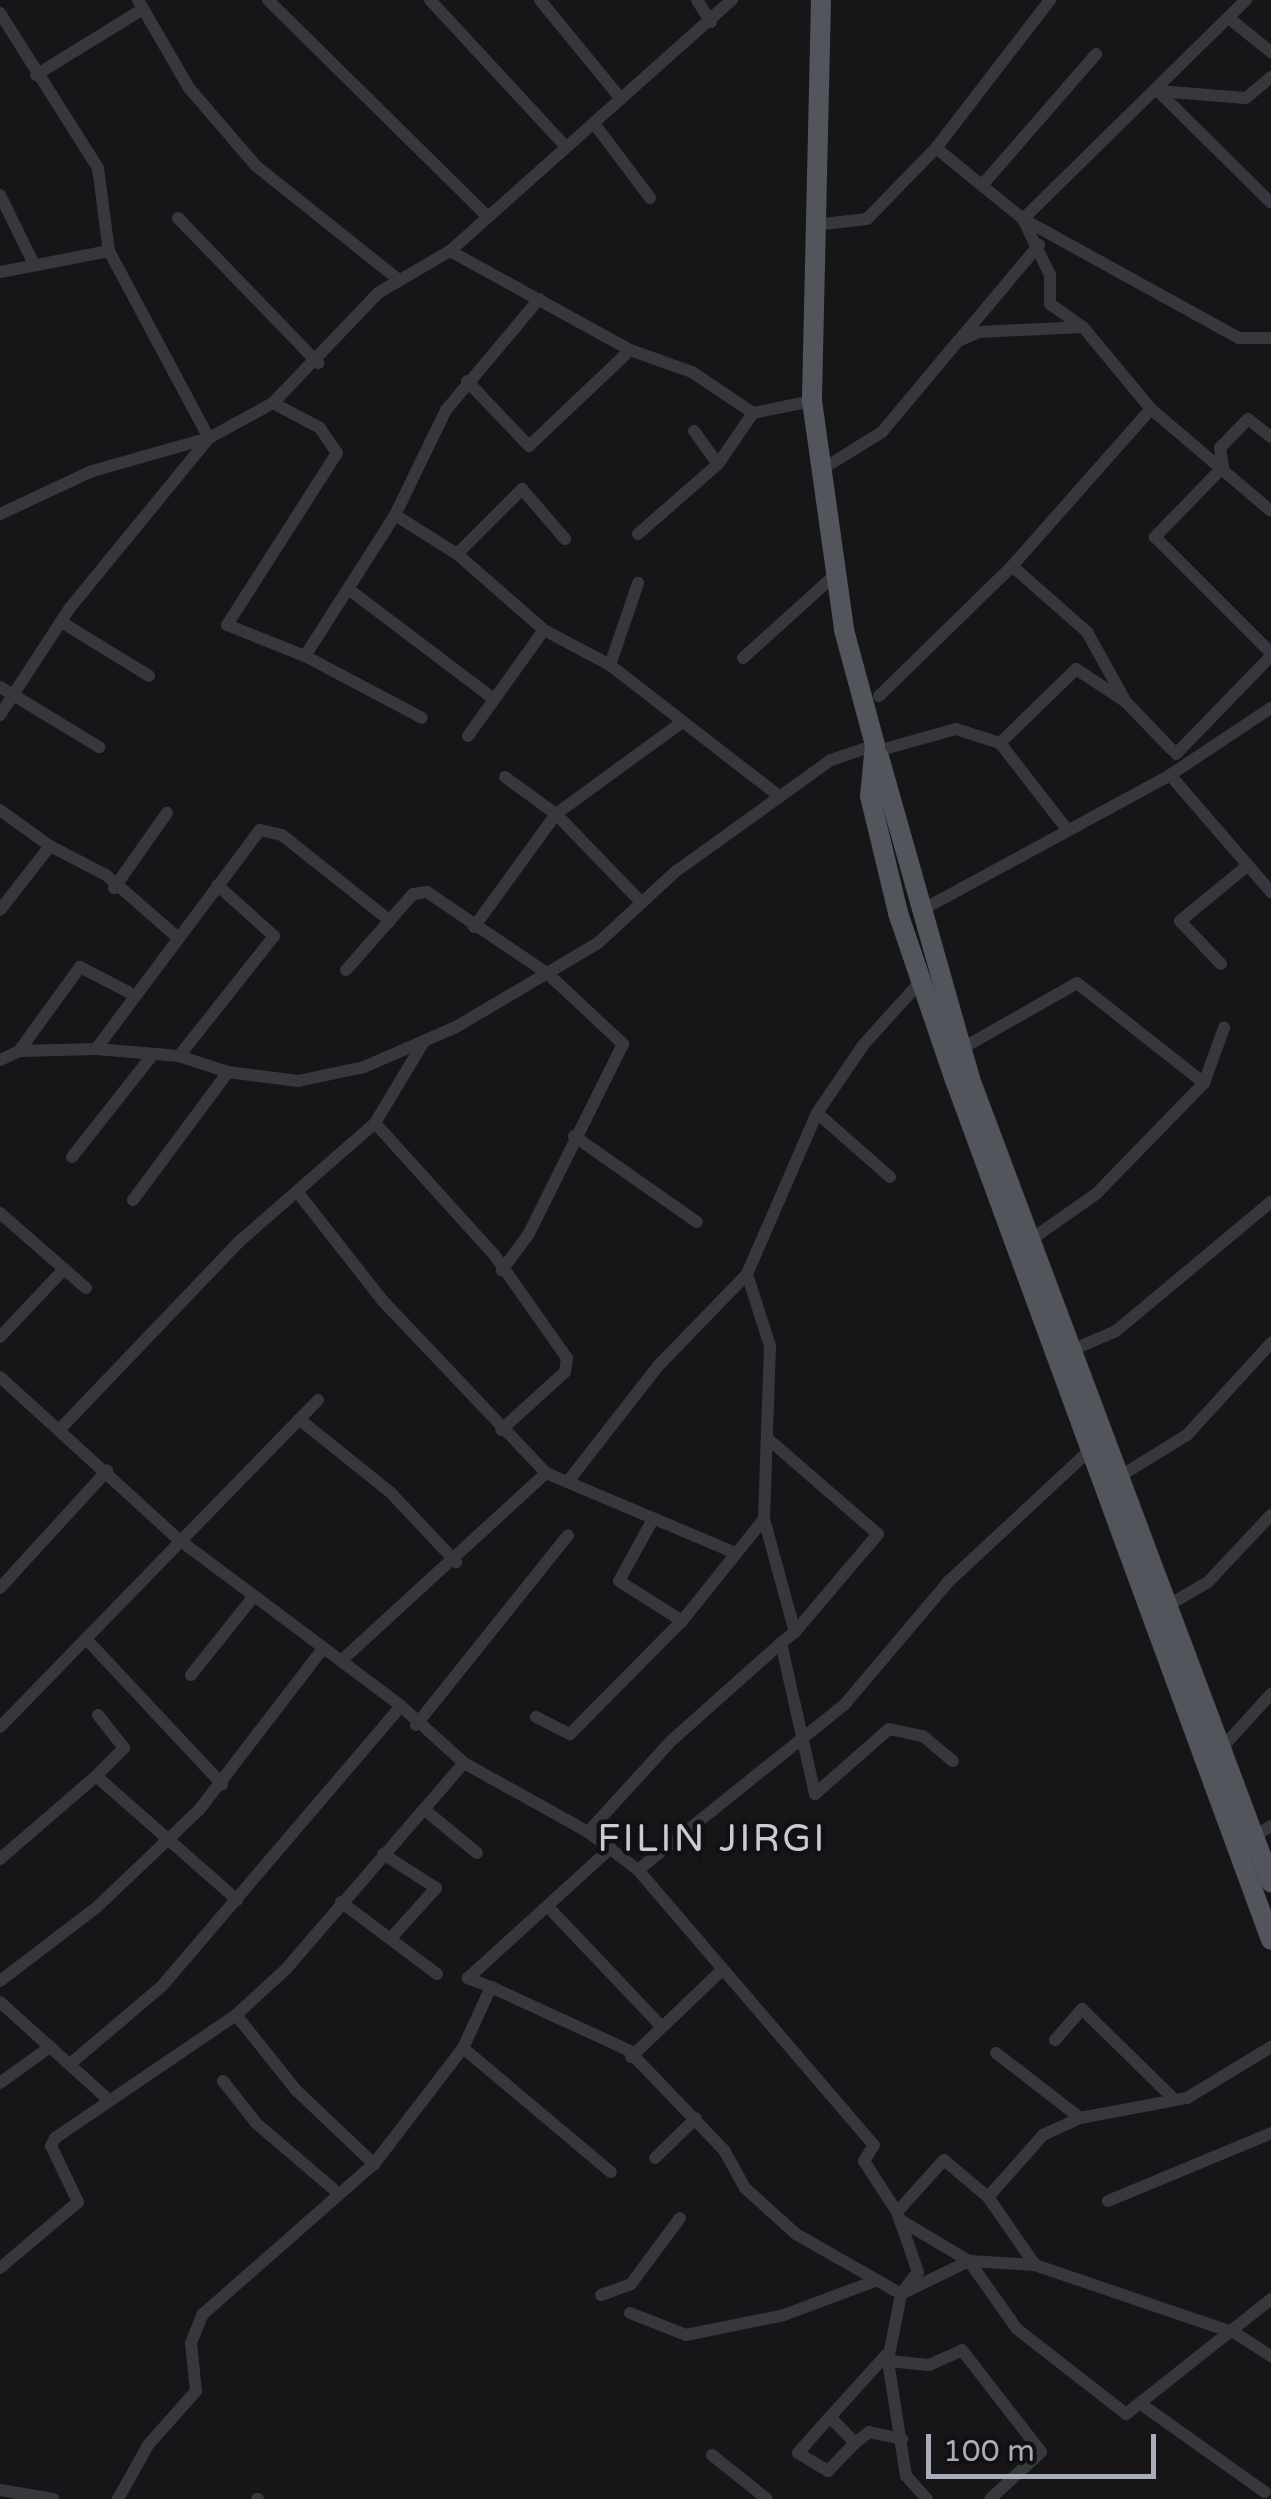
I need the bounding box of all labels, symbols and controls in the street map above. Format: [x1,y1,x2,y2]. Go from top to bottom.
district label: FILIN JIRGI [597,1817,827,1863]
scale bar [931,2414,1161,2476]
text: 100 m [943,2433,1035,2470]

